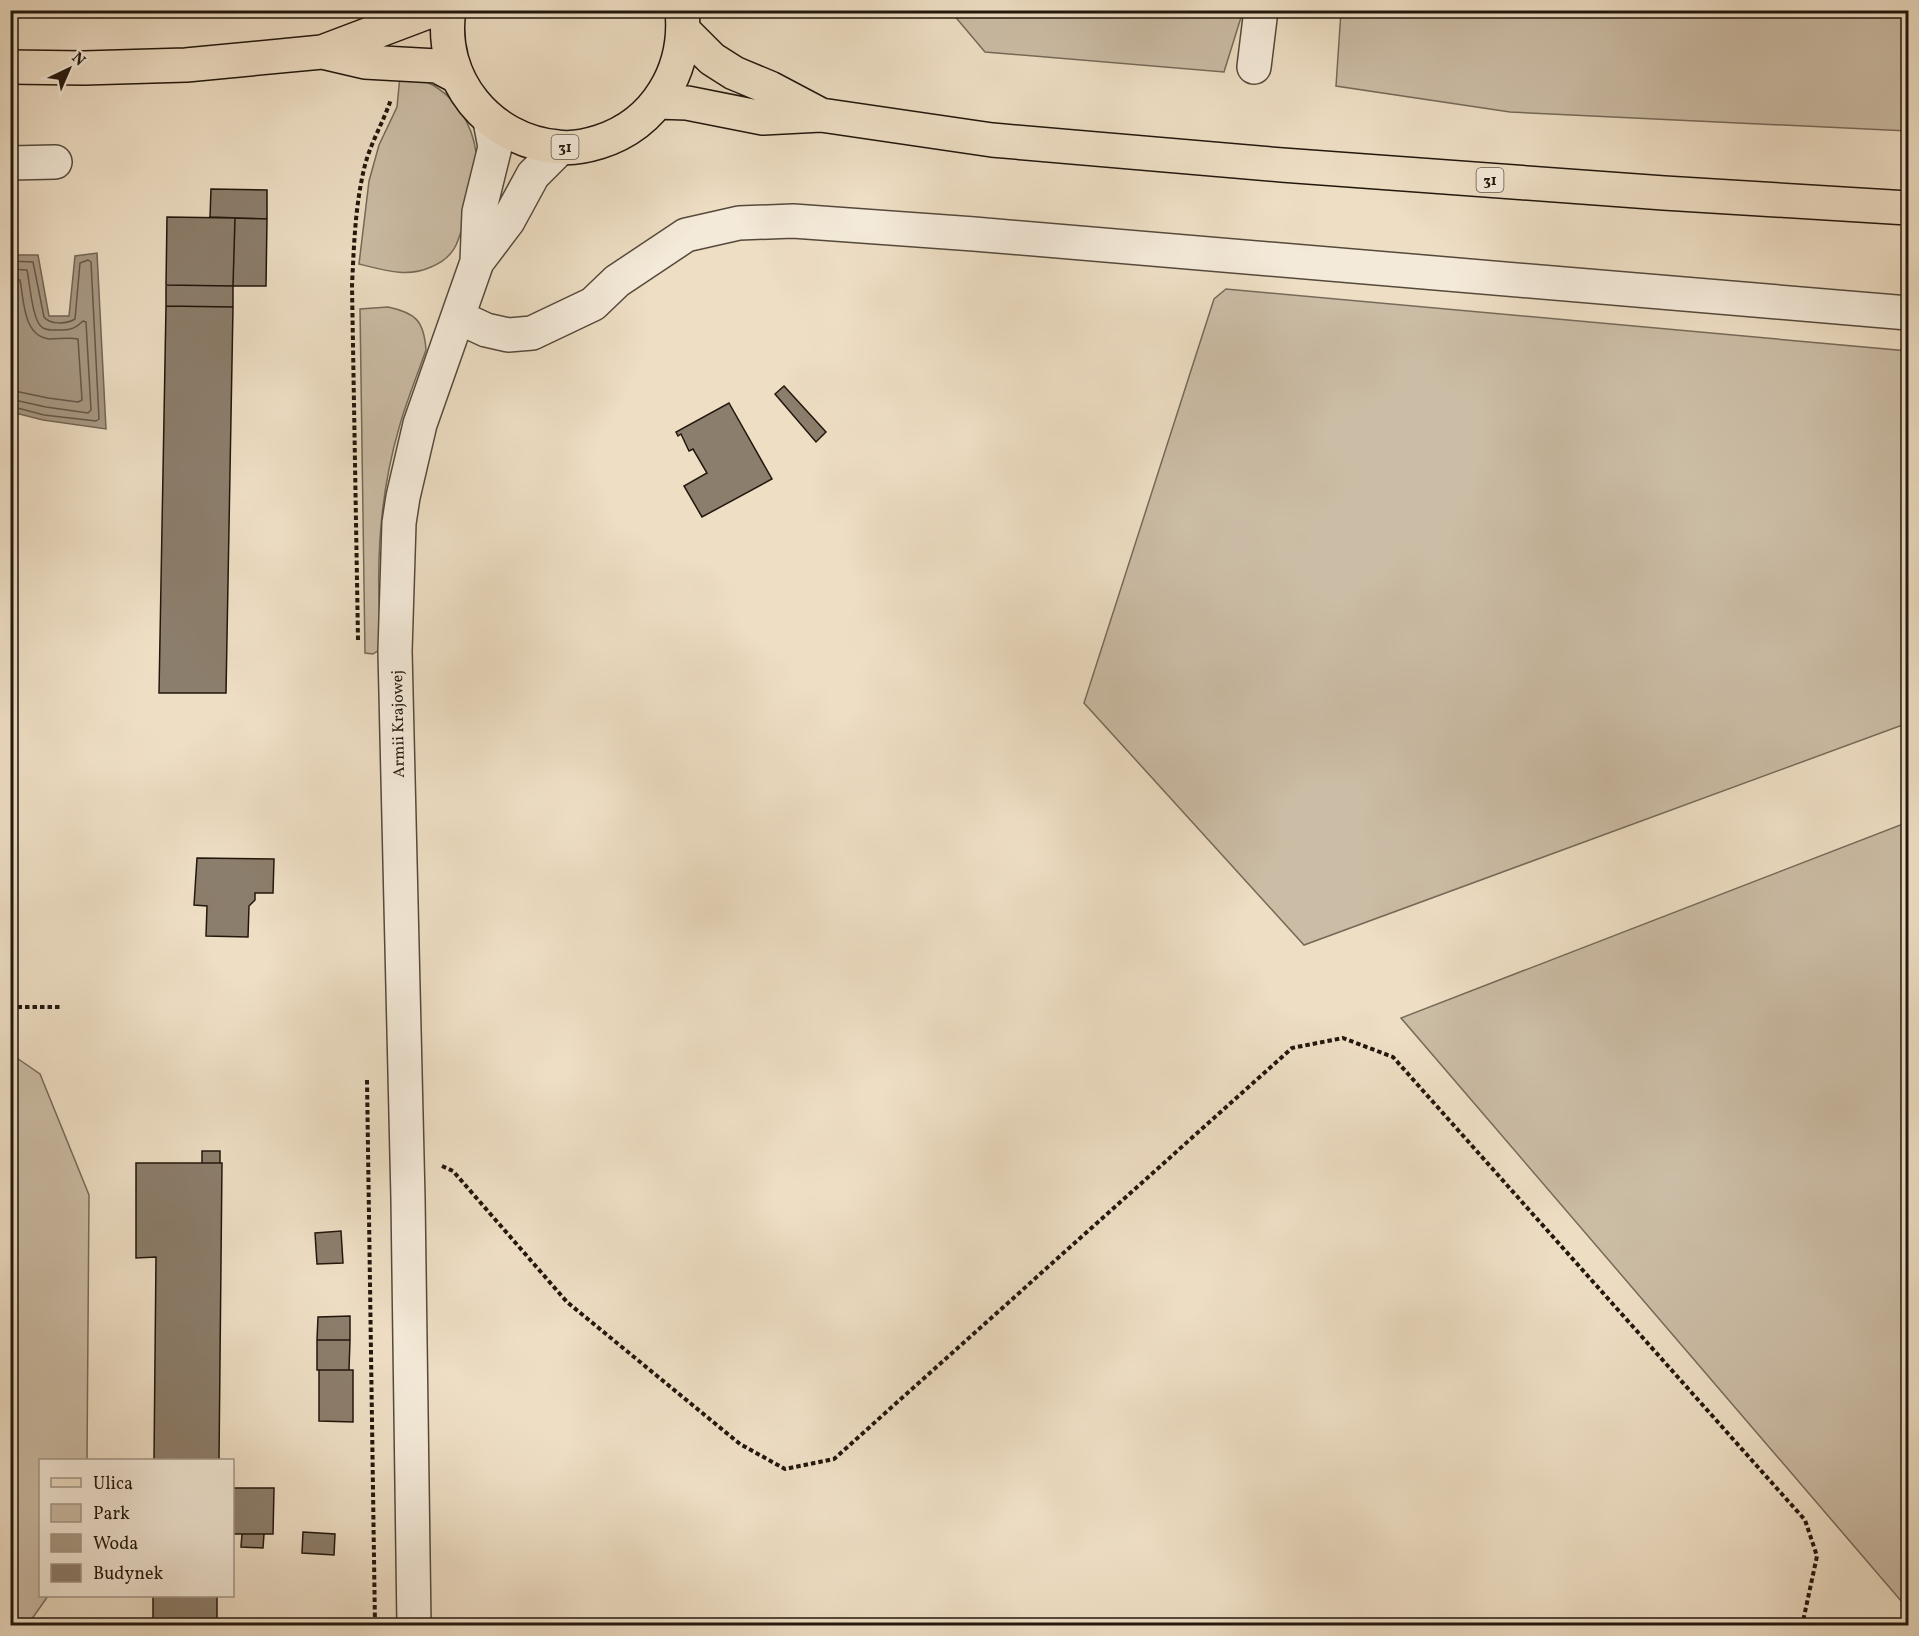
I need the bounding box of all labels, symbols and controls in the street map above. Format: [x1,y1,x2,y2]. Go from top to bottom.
north arrow [39,39,99,99]
text: N [66,48,90,72]
road number: 31 [552,135,578,159]
road number: 31 [1476,168,1504,192]
street label: Armii Krajowej [387,670,411,778]
legend [39,1459,234,1597]
text: Ulica [93,1472,133,1497]
text: Park [93,1502,130,1527]
text: Woda [93,1532,138,1557]
text: Budynek [93,1562,164,1587]

